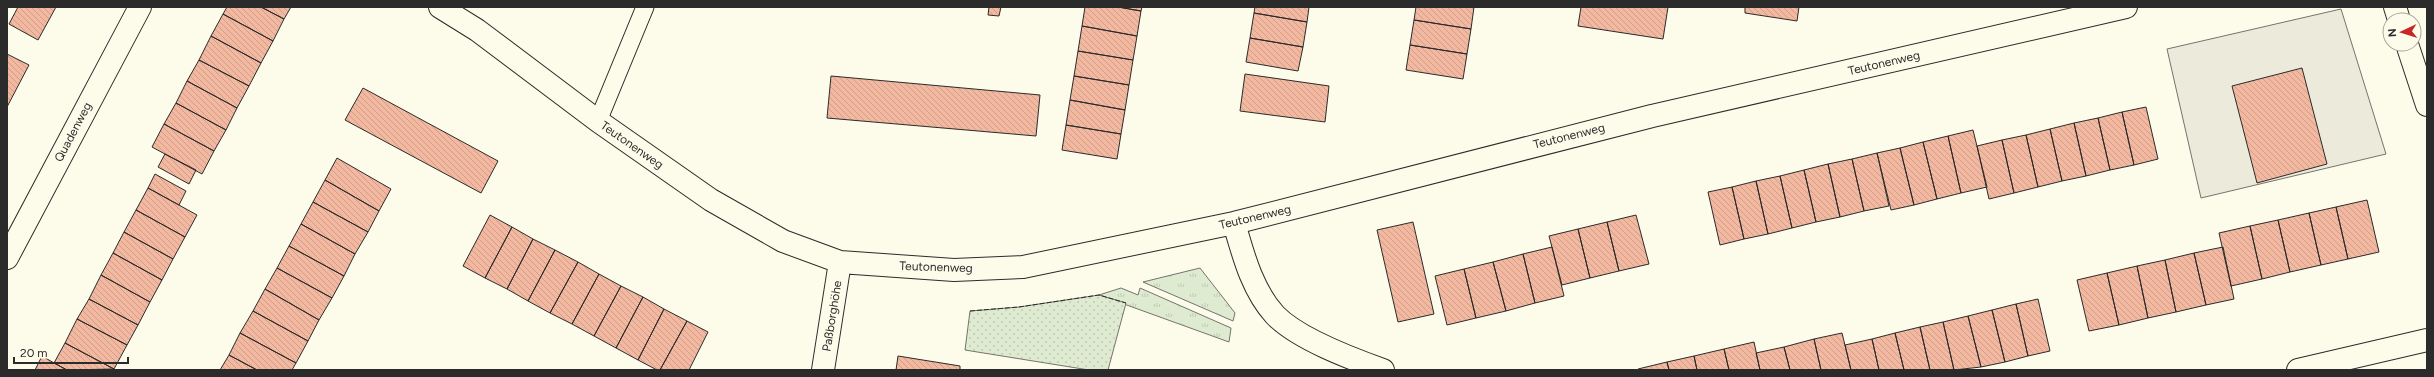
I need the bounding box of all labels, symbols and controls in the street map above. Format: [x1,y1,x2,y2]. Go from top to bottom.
north arrow [2382,12,2422,52]
text: N [2386,28,2399,37]
street label: Teutonenweg [1847,48,1921,78]
street label: Quadenweg [52,100,94,164]
street label: Teutonenweg [598,118,666,172]
street label: Teutonenweg [1532,120,1606,152]
street label: Teutonenweg [1218,202,1292,232]
street label: Teutonenweg [899,259,973,275]
street label: Paßborghöhe [819,279,845,353]
scale bar [14,339,128,365]
text: 20 m [20,346,48,360]

